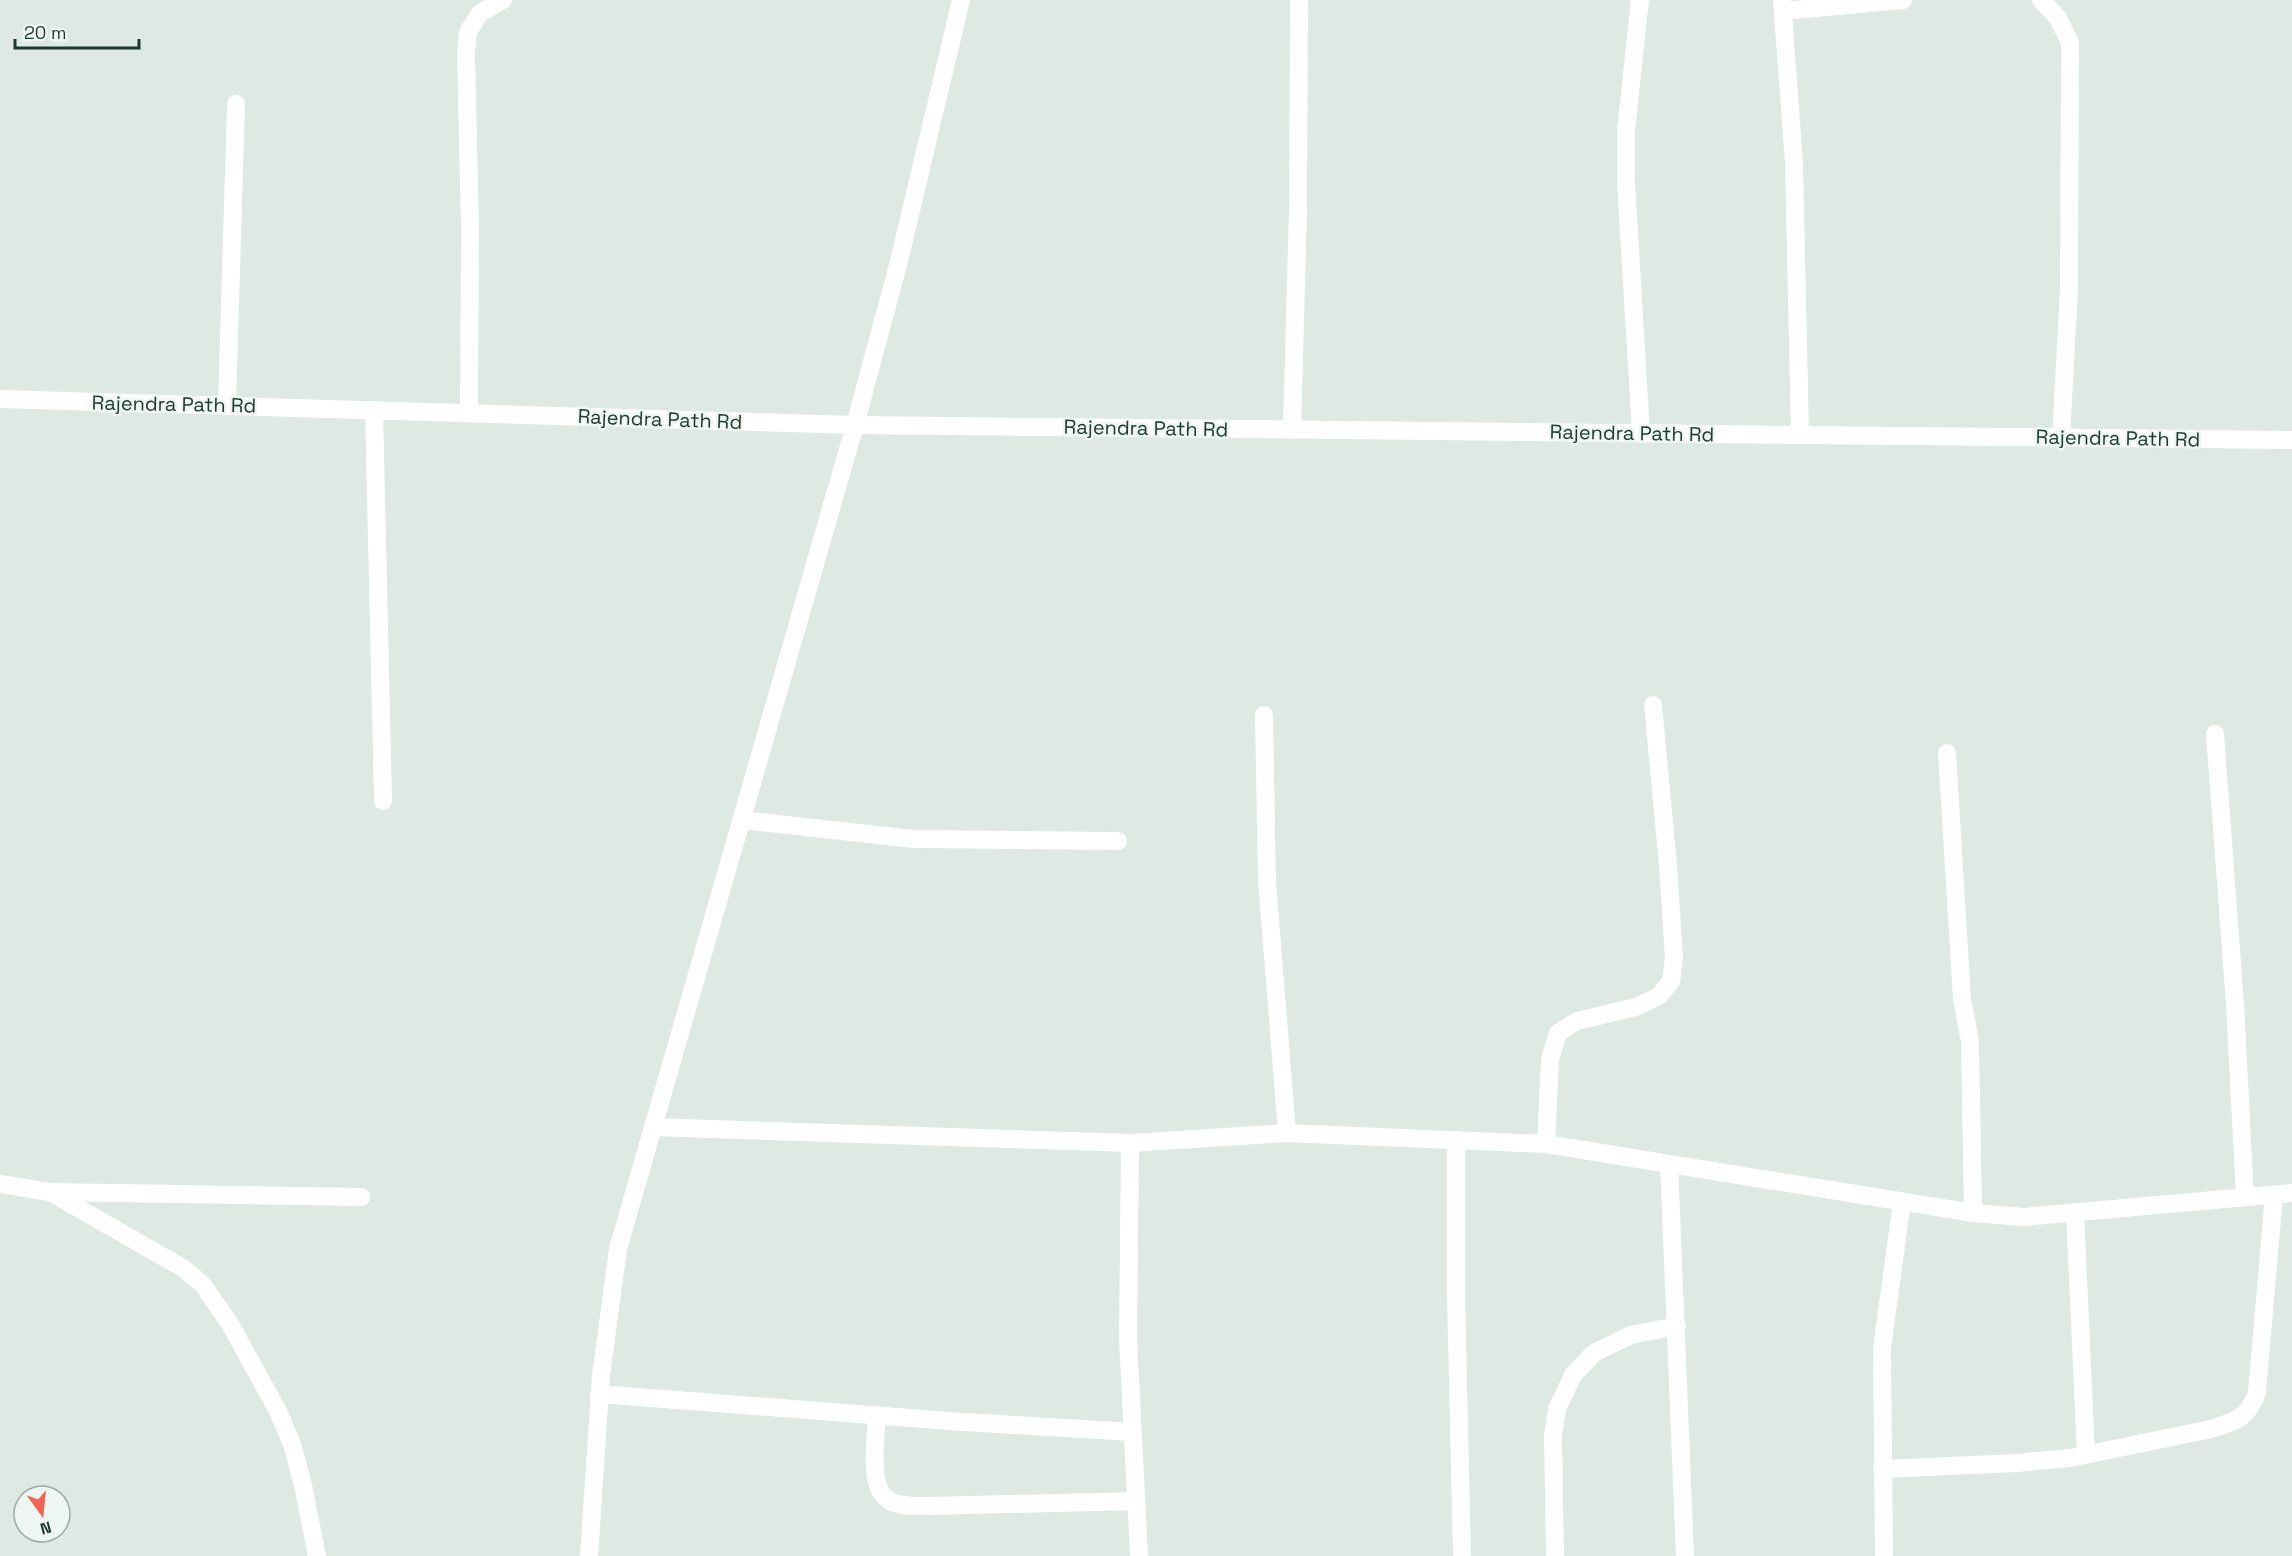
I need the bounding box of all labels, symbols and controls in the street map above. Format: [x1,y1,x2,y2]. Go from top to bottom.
scale bar [15,12,140,50]
text: 20 m [24,21,67,44]
street label: Rajendra Path Rd [91,390,257,418]
street label: Rajendra Path Rd [577,403,743,435]
street label: Rajendra Path Rd [1063,414,1229,442]
street label: Rajendra Path Rd [1549,419,1715,447]
street label: Rajendra Path Rd [2035,424,2201,452]
north arrow [12,1484,72,1544]
text: N [38,1516,54,1540]

